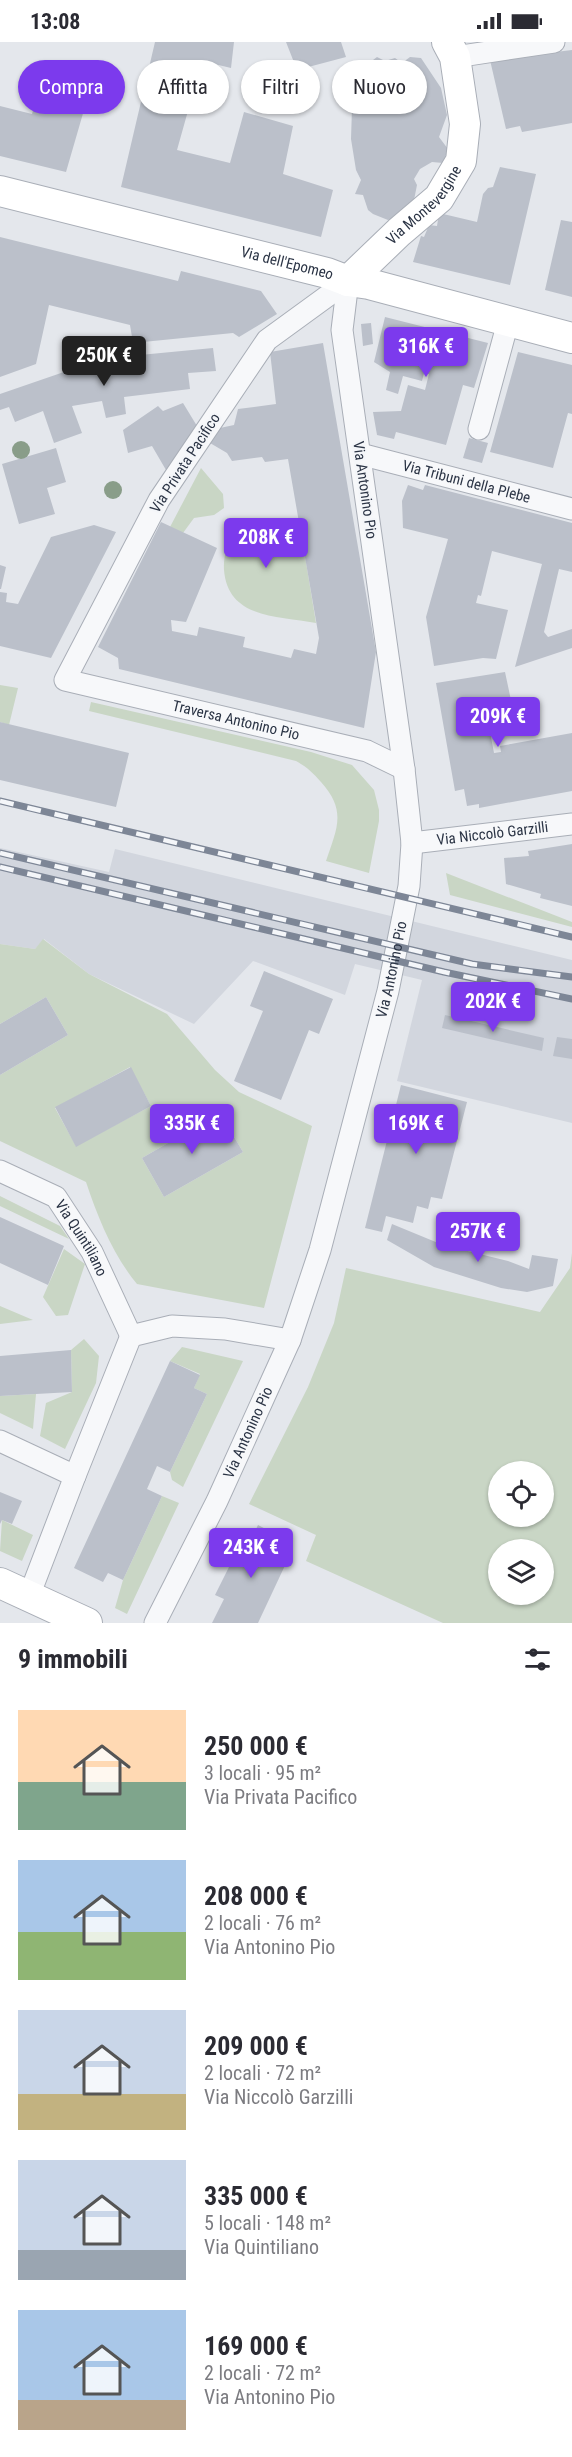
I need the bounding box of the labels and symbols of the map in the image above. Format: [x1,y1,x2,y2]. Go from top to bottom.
street label: Via Montevergine [383,162,465,248]
street label: Via dell'Epomeo [239,243,336,284]
pin: 316K € [377,327,475,378]
pin: 250K € [55,336,153,387]
street label: Via Privata Pacifico [146,410,224,516]
street label: Via Antonino Pio [349,440,381,540]
street label: Via Tribuni della Plebe [401,456,532,507]
pin: 208K € [217,518,315,569]
street label: Traversa Antonino Pio [171,697,301,744]
pin: 209K € [449,697,547,748]
street label: Via Niccolò Garzilli [436,818,549,849]
street label: Via Antonino Pio [372,920,411,1020]
pin: 202K € [444,982,542,1033]
pin: 335K € [143,1104,241,1155]
pin: 169K € [367,1104,465,1155]
street label: Via Quintiliano [51,1196,111,1279]
pin: 257K € [429,1212,527,1263]
street label: Via Antonino Pio [219,1384,277,1481]
pin: 243K € [202,1528,300,1579]

